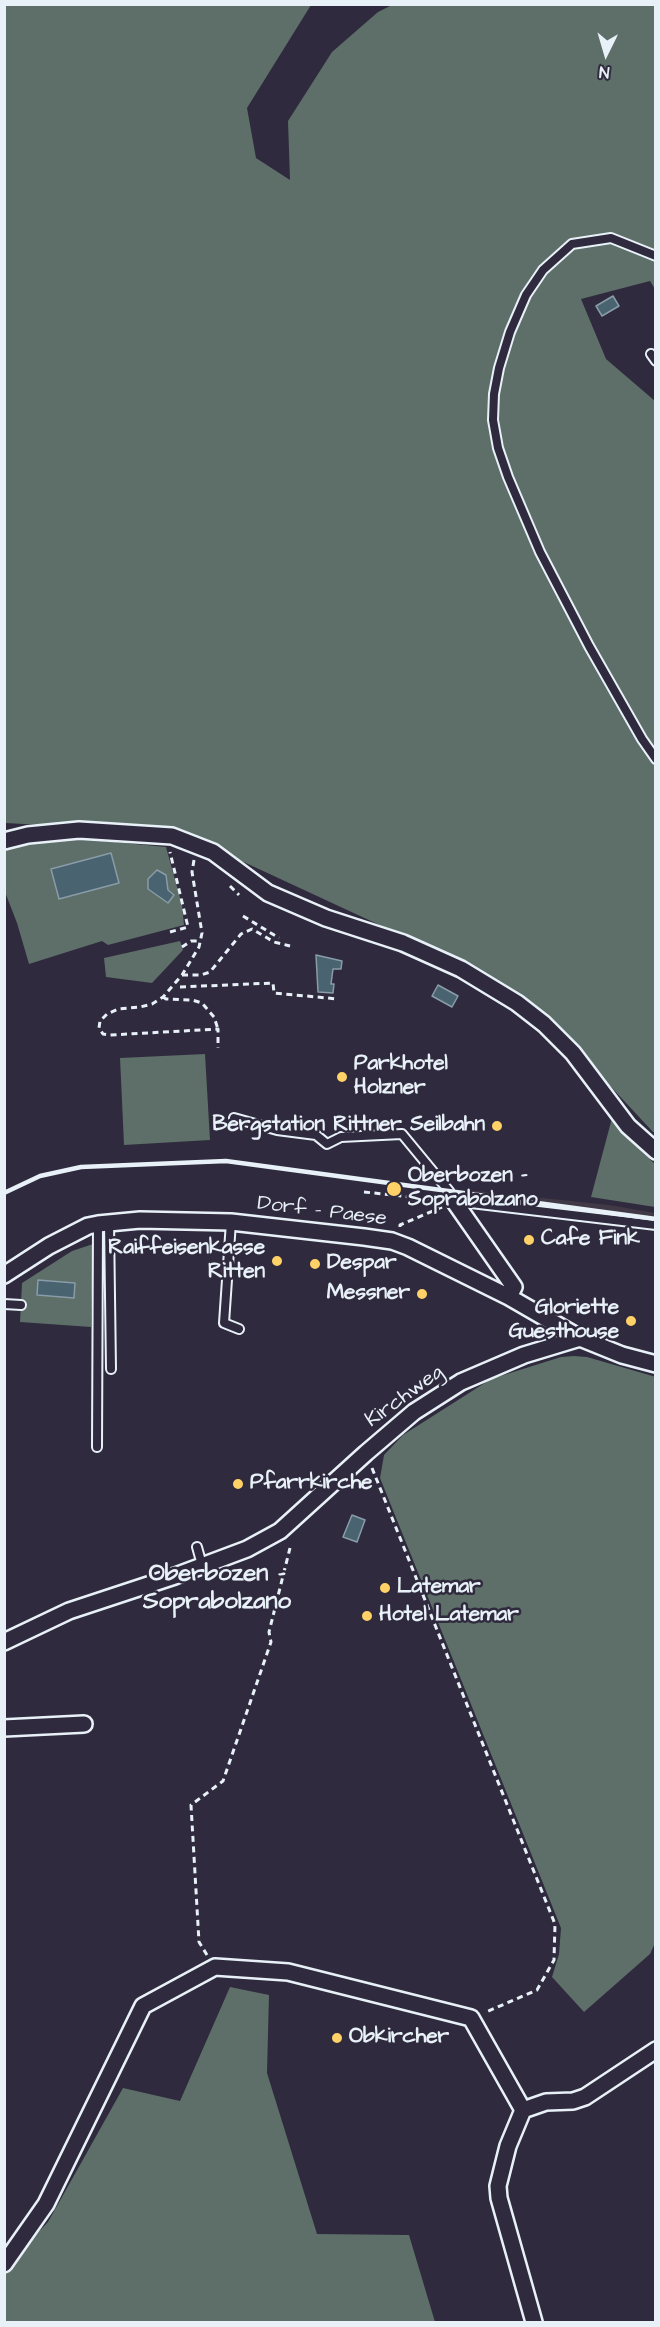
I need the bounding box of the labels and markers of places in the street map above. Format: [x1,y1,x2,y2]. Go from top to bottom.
place label: Parkhotel Holzner [354,1052,448,1102]
marker: Parkhotel Holzner [335,1070,349,1084]
place label: Bergstation Rittner Seilbahn [212,1113,485,1139]
marker: Bergstation Rittner Seilbahn [490,1119,504,1133]
place label: Oberbozen - Soprabolzano [408,1164,538,1214]
marker: Oberbozen - Soprabolzano [385,1180,403,1198]
place label: Cafe Fink [541,1227,640,1253]
marker: Cafe Fink [522,1233,536,1247]
place label: Raiffeisenkasse Ritten [108,1236,265,1286]
place label: Despar [327,1251,396,1277]
marker: Raiffeisenkasse Ritten [270,1254,284,1268]
marker: Despar [308,1257,322,1271]
place label: Messner [327,1281,410,1307]
marker: Messner [415,1287,429,1301]
place label: Gloriette Guesthouse [509,1296,619,1346]
marker: Gloriette Guesthouse [624,1314,638,1328]
place label: Pfarrkirche [250,1471,372,1497]
marker: Pfarrkirche [231,1477,245,1491]
place label: Latemar [397,1575,481,1601]
marker: Latemar [378,1581,392,1595]
place label: Hotel Latemar [379,1603,519,1629]
marker: Hotel Latemar [360,1609,374,1623]
place label: Obkircher [349,2025,449,2051]
marker: Obkircher [330,2031,344,2045]

